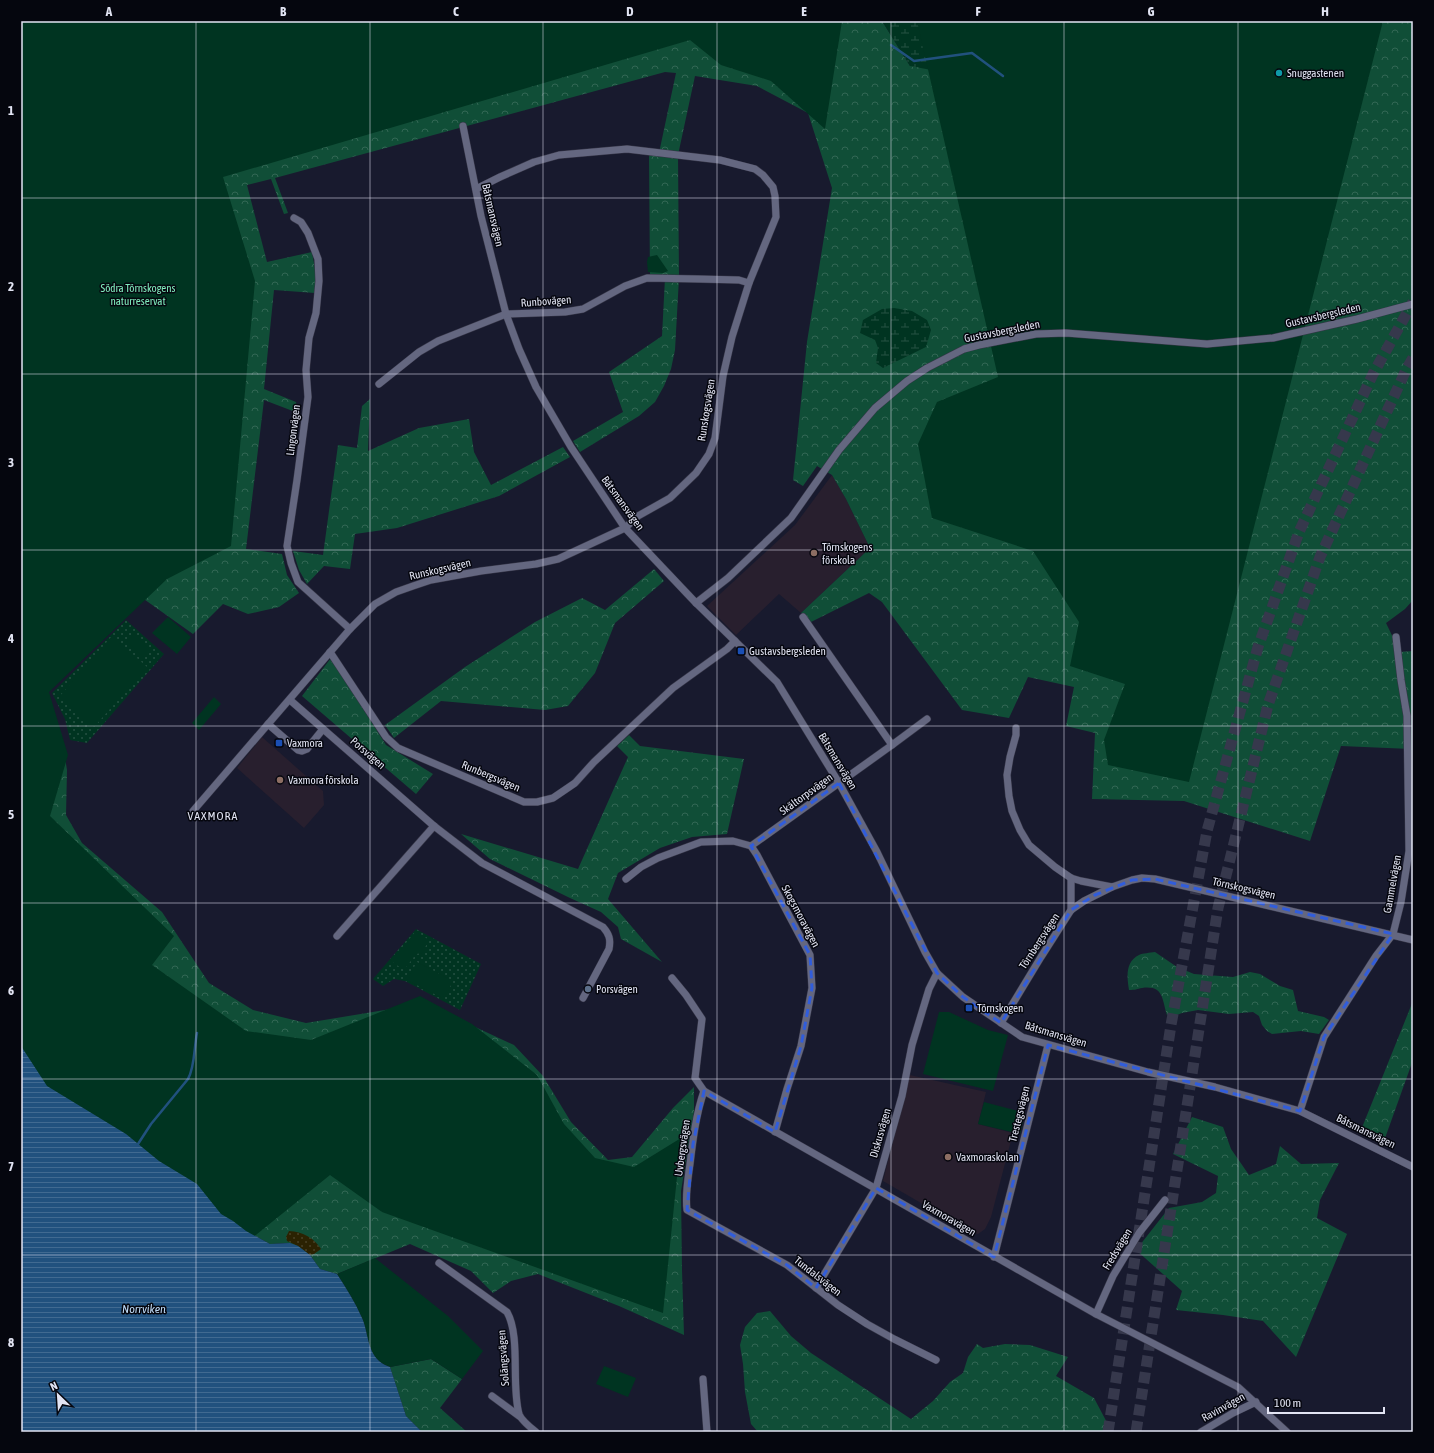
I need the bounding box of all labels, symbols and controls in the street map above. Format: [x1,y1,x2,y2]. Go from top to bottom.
text: A [105,4,113,19]
text: B [280,4,287,19]
text: C [453,4,459,19]
text: D [626,4,634,19]
text: E [801,4,807,19]
text: F [975,4,981,19]
text: G [1148,4,1155,19]
text: H [1321,4,1329,19]
place label: Snuggastenen [1287,67,1344,79]
marker: Snuggastenen [1274,68,1284,78]
text: 1 [8,103,14,118]
street label: Båtsmansvägen [480,182,506,248]
text: 2 [8,279,14,294]
park label: Södra Törnskogens naturreservat [101,282,176,307]
street label: Runbovägen [520,293,572,309]
street label: Gustavsbergsleden [1284,301,1362,329]
street label: Gustavsbergsleden [963,318,1041,344]
street label: Runskogsvägen [695,378,717,442]
street label: Lingonvägen [284,404,302,456]
text: 3 [8,455,14,470]
street label: Båtsmansvägen [599,474,647,532]
place label: Törnskogens förskola [822,541,872,566]
marker: Törnskogens förskola [809,548,819,558]
street label: Runskogsvägen [408,556,472,582]
text: 4 [7,631,14,646]
place label: Gustavsbergsleden [749,645,826,657]
marker: Gustavsbergsleden [736,646,746,656]
street label: Båtsmansvägen [816,730,860,792]
street label: Porsvägen [348,735,388,771]
place label: Vaxmora [287,737,323,749]
marker: Vaxmora [274,738,284,748]
street label: Runbergsvägen [460,758,522,794]
street label: Skältorpsvägen [777,771,835,817]
place label: Vaxmora förskola [288,774,359,786]
marker: Vaxmora förskola [275,775,285,785]
text: 5 [8,807,14,822]
district label: VAXMORA [188,809,238,823]
street label: Gammelvägen [1381,854,1403,914]
street label: Törnskogsvägen [1211,875,1277,901]
street label: Skogsmoravägen [780,883,822,949]
street label: Törnbergsvägen [1017,911,1061,971]
text: 6 [8,983,14,998]
place label: Porsvägen [596,983,638,995]
marker: Porsvägen [583,984,593,994]
place label: Törnskogen [977,1002,1023,1014]
marker: Törnskogen [964,1003,974,1013]
street label: Båtsmansvägen [1024,1019,1088,1049]
street label: Trestegsvägen [1006,1085,1032,1143]
street label: Diskusvägen [867,1107,893,1159]
street label: Båtsmansvägen [1335,1112,1397,1150]
street label: Uvbergsvägen [672,1119,692,1177]
place label: Vaxmoraskolan [956,1151,1019,1163]
marker: Vaxmoraskolan [943,1152,953,1162]
text: 7 [8,1159,14,1174]
street label: Vaxmoravägen [920,1198,978,1238]
street label: Fredsvägen [1100,1226,1134,1272]
street label: Tundalsvägen [792,1254,844,1298]
water label: Norrviken [122,1302,166,1316]
street label: Solängsvägen [495,1330,511,1386]
text: 8 [8,1335,14,1350]
north arrow [38,1375,78,1415]
text: N [48,1379,59,1393]
scale bar [1268,1389,1384,1415]
street label: Ravinvägen [1199,1390,1247,1424]
text: 100 m [1274,1396,1301,1410]

